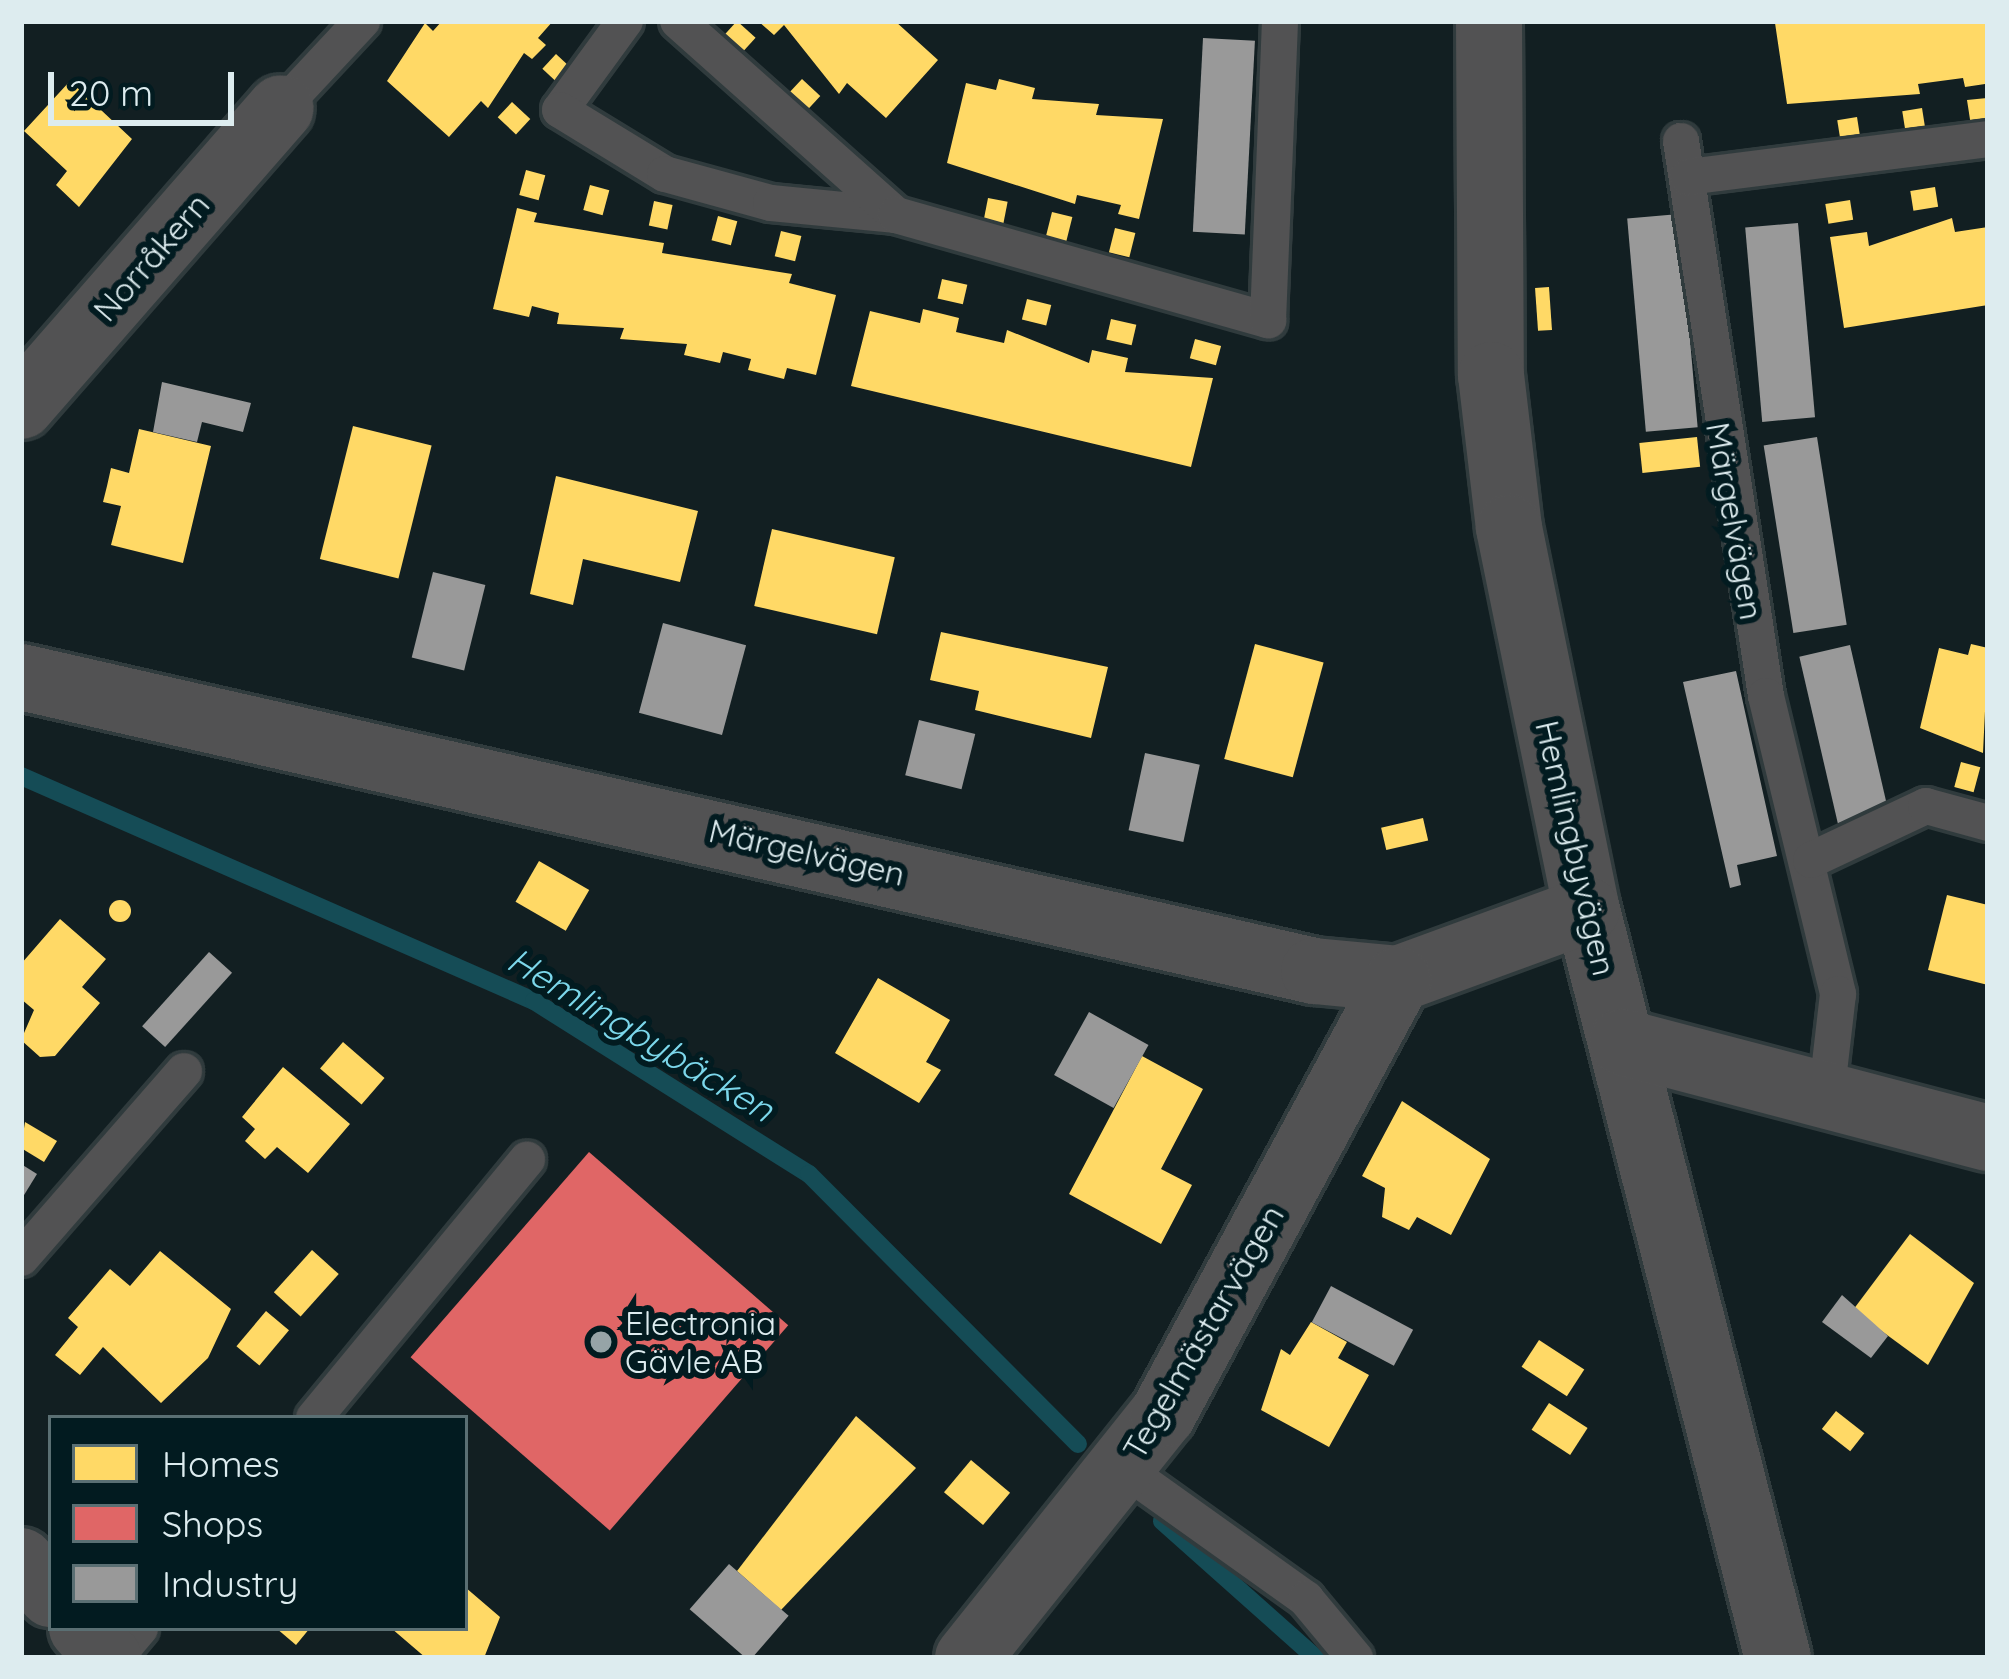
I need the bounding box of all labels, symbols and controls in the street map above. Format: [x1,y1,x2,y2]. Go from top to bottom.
scale bar [54,48,240,122]
text: 20 m [69,70,153,115]
street label: Norråkern [85,185,217,329]
street label: Märgelvägen [1698,419,1772,623]
street label: Hemlingbyvägen [1527,717,1625,979]
street label: Märgelvägen [705,810,909,894]
water label: Hemlingbybäcken [500,938,782,1130]
street label: Tegelmästarvägen [1114,1198,1292,1466]
place label: Electronia Gävle AB [625,1303,776,1381]
marker: Electronia Gävle AB [588,1329,614,1355]
legend [48,1415,468,1631]
text: Homes [162,1441,280,1486]
text: Shops [162,1501,263,1546]
text: Industry [162,1561,298,1606]

